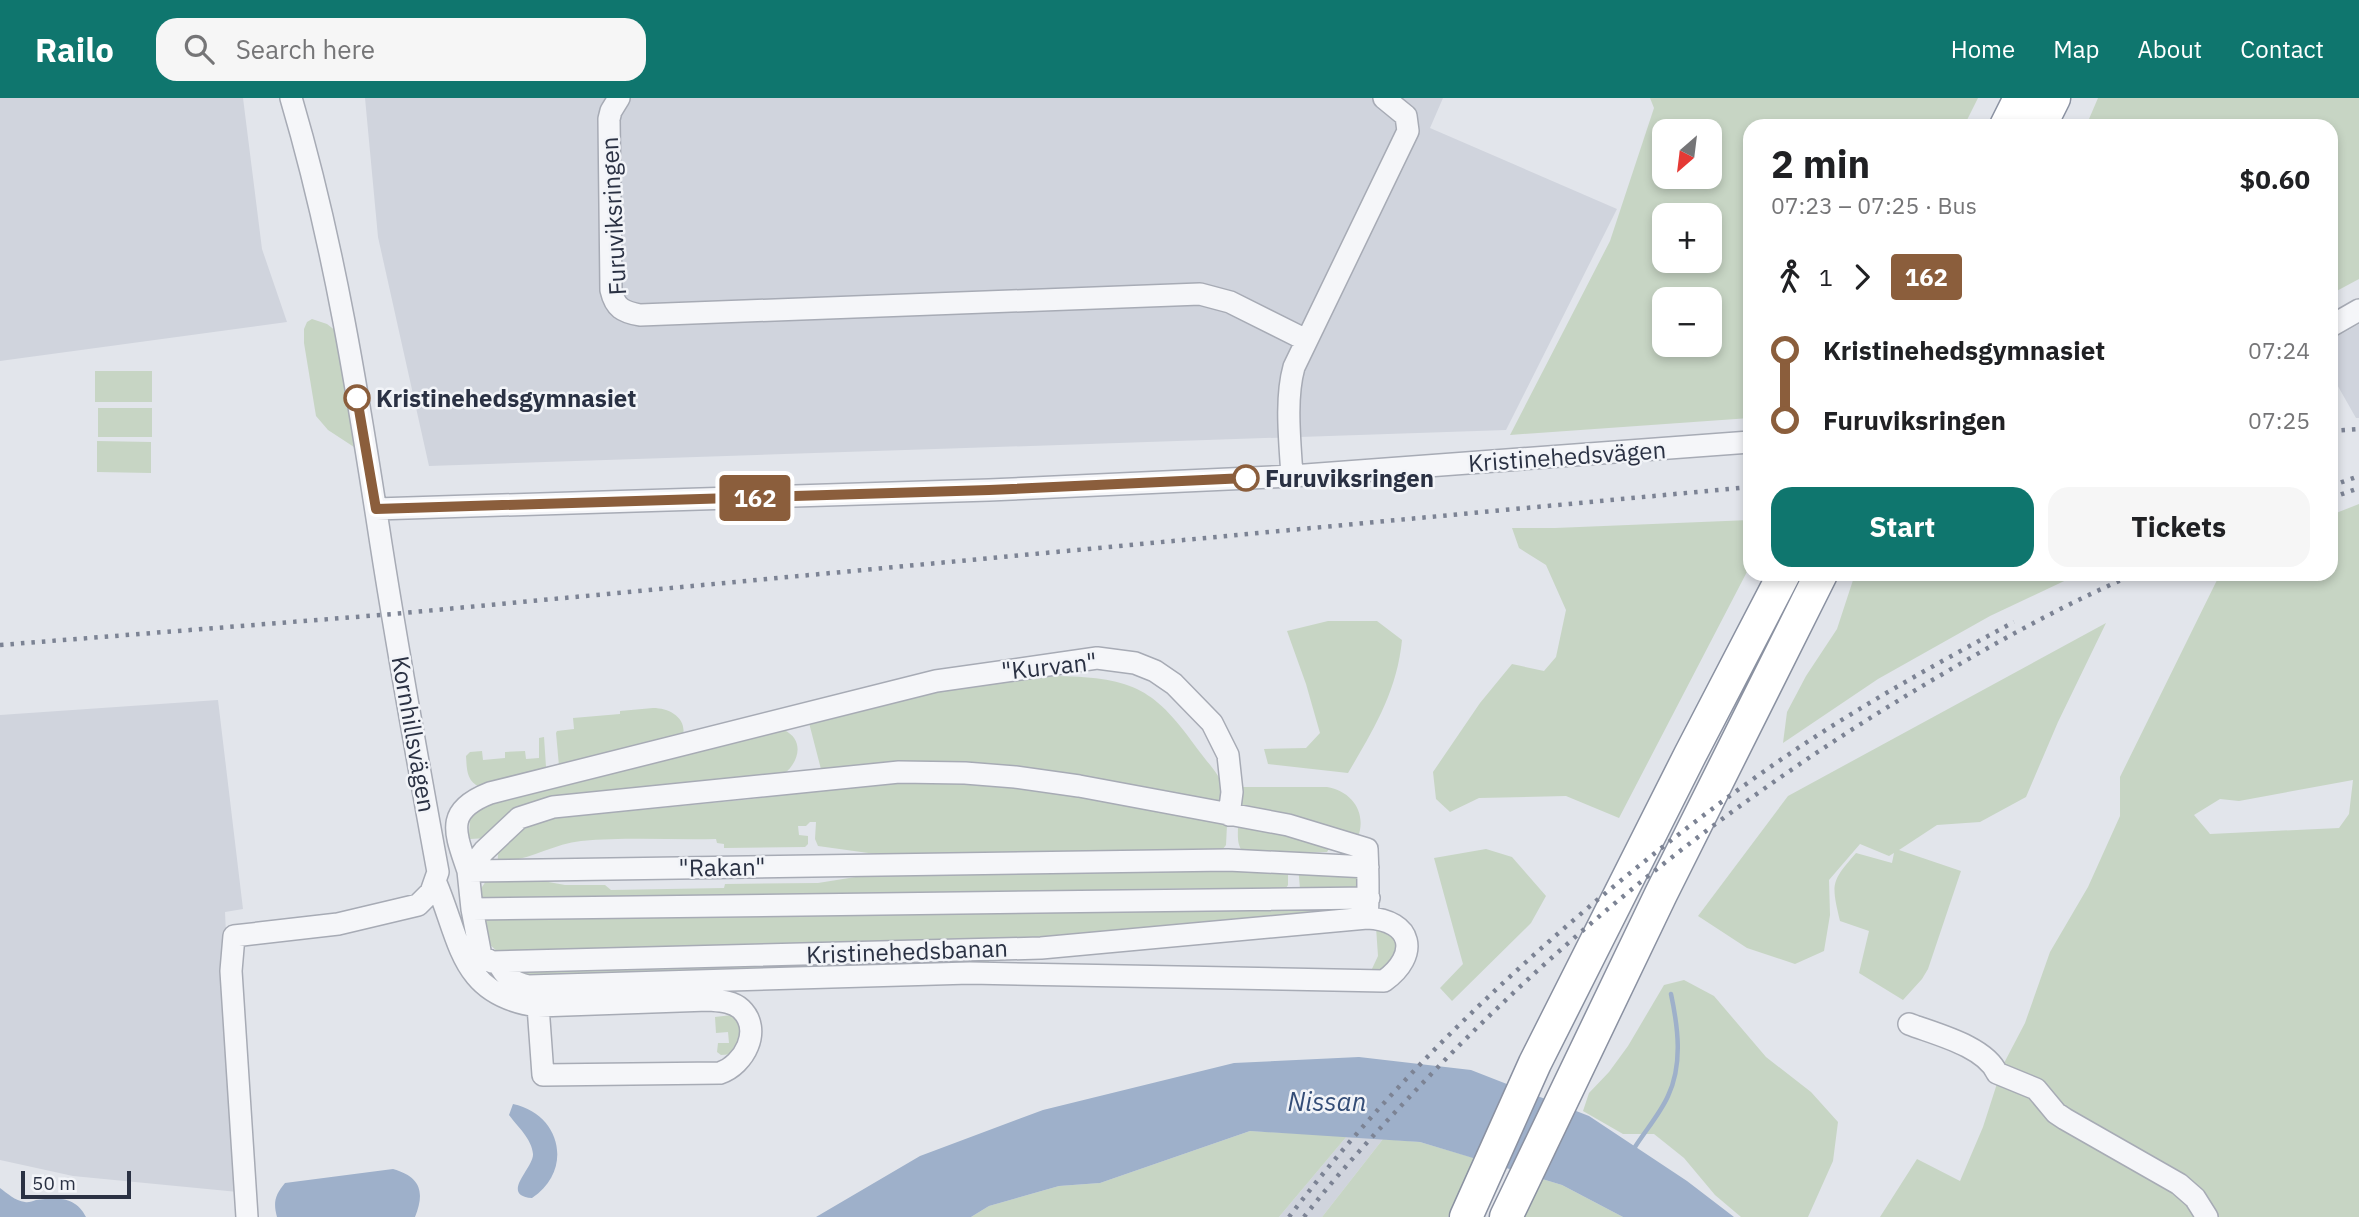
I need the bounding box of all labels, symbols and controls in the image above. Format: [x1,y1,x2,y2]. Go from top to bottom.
search box [156,18,646,81]
text: Railo [35,28,114,71]
icon: search [180,30,218,68]
text: Search here [236,32,375,66]
text: Home [1951,33,2015,65]
text: Map [2053,33,2099,65]
text: About [2137,33,2202,65]
text: Contact [2240,33,2324,65]
north arrow [1652,119,1722,189]
map controls [1652,119,1722,357]
street label: Furuviksringen [593,136,633,296]
text: 2 min [1771,139,1870,188]
text: $0.60 [2240,162,2310,196]
text: 07:23 – 07:25 · Bus [1771,190,1977,220]
button: + [1652,203,1722,273]
icon: walk [1771,258,1809,296]
icon: forward [1843,258,1881,296]
text: 162 [1905,261,1948,293]
text: 1 [1819,262,1833,292]
button: − [1652,287,1722,357]
text: Kristinehedsgymnasiet [1823,333,2105,367]
text: 07:24 [2248,335,2310,365]
place label: Kristinehedsgymnasiet [376,382,637,414]
marker: Kristinehedsgymnasiet [344,385,370,411]
text: Furuviksringen [1823,403,2006,437]
text: 07:25 [2248,405,2310,435]
street label: Kristinehedsvägen [1467,433,1667,479]
place label: Furuviksringen [1265,462,1434,494]
marker: Furuviksringen [1233,465,1259,491]
line badge: 162 [715,475,795,521]
text: 162 [733,482,777,514]
button: Start [1771,487,2034,567]
button: Tickets [2048,487,2310,567]
street label: "Kurvan" [1000,645,1098,687]
street label: Kornhillsvägen [385,653,443,815]
street label: "Rakan" [678,850,766,884]
street label: Kristinehedsbanan [806,931,1008,971]
water label: Nissan [1288,1084,1366,1118]
scale bar [21,1168,131,1200]
text: 50 m [32,1171,76,1195]

